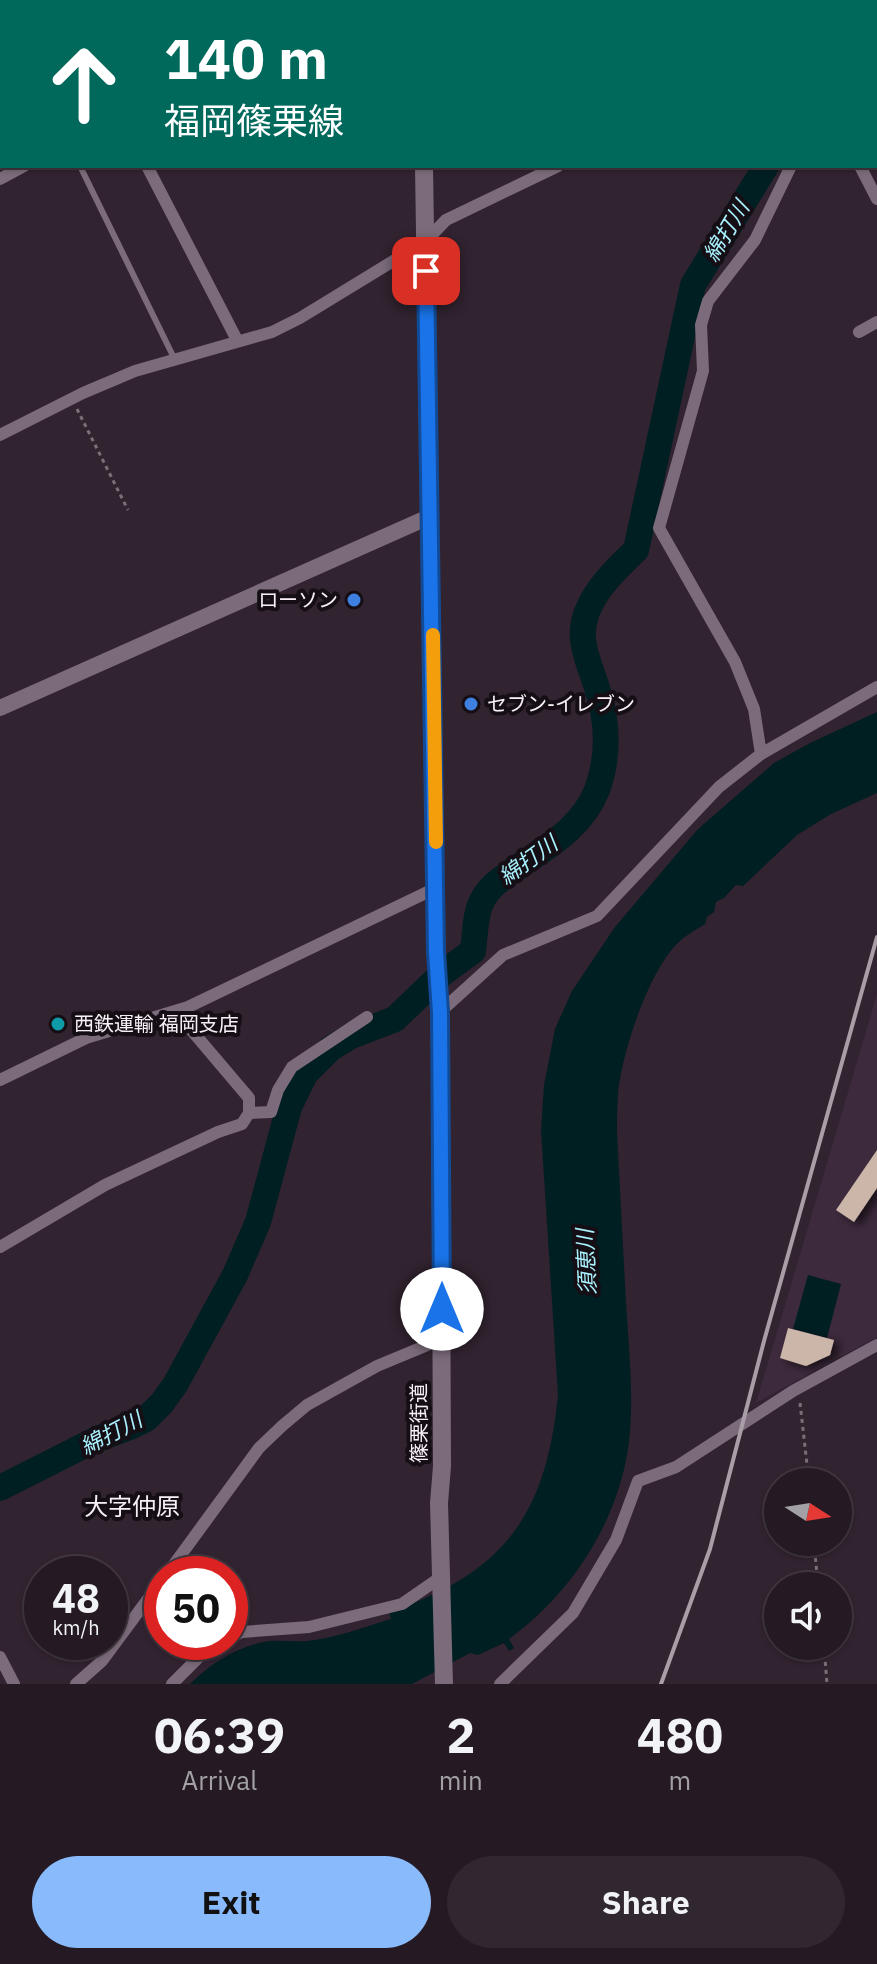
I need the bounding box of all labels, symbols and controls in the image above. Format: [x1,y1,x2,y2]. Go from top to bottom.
text: 140 m [164,22,328,94]
icon: ahead [32,32,136,136]
text: 福岡篠栗線 [164,97,344,144]
water label: 綿打川 [696,193,756,267]
pin [392,237,460,305]
icon: arrive [404,249,448,293]
place label: ローソン [258,586,338,613]
marker: ローソン [345,591,363,609]
place label: セブン-イレブン [487,690,635,717]
marker: セブン-イレブン [462,695,480,713]
water label: 綿打川 [492,827,565,891]
place label: 西鉄運輸 福岡支店 [74,1010,239,1037]
marker: 西鉄運輸 福岡支店 [49,1015,67,1033]
water label: 須恵川 [569,1226,602,1296]
position arrow [400,1267,484,1351]
street label: 篠栗街道 [405,1383,432,1463]
water label: 綿打川 [75,1403,148,1461]
north arrow [764,1468,852,1556]
map controls [764,1468,852,1660]
district label: 大字仲原 [84,1490,180,1522]
speed limit sign: 50 [144,1556,248,1660]
text: 48 [52,1572,100,1624]
button: sound [764,1572,852,1660]
text: km/h [52,1614,100,1641]
text: 06:39 [154,1704,285,1766]
text: 2 [446,1704,475,1766]
text: 480 [637,1704,723,1766]
text: Arrival [182,1763,257,1797]
text: min [439,1763,483,1797]
text: m [669,1763,691,1797]
button: Exit [32,1856,431,1948]
button: Share [447,1856,845,1948]

